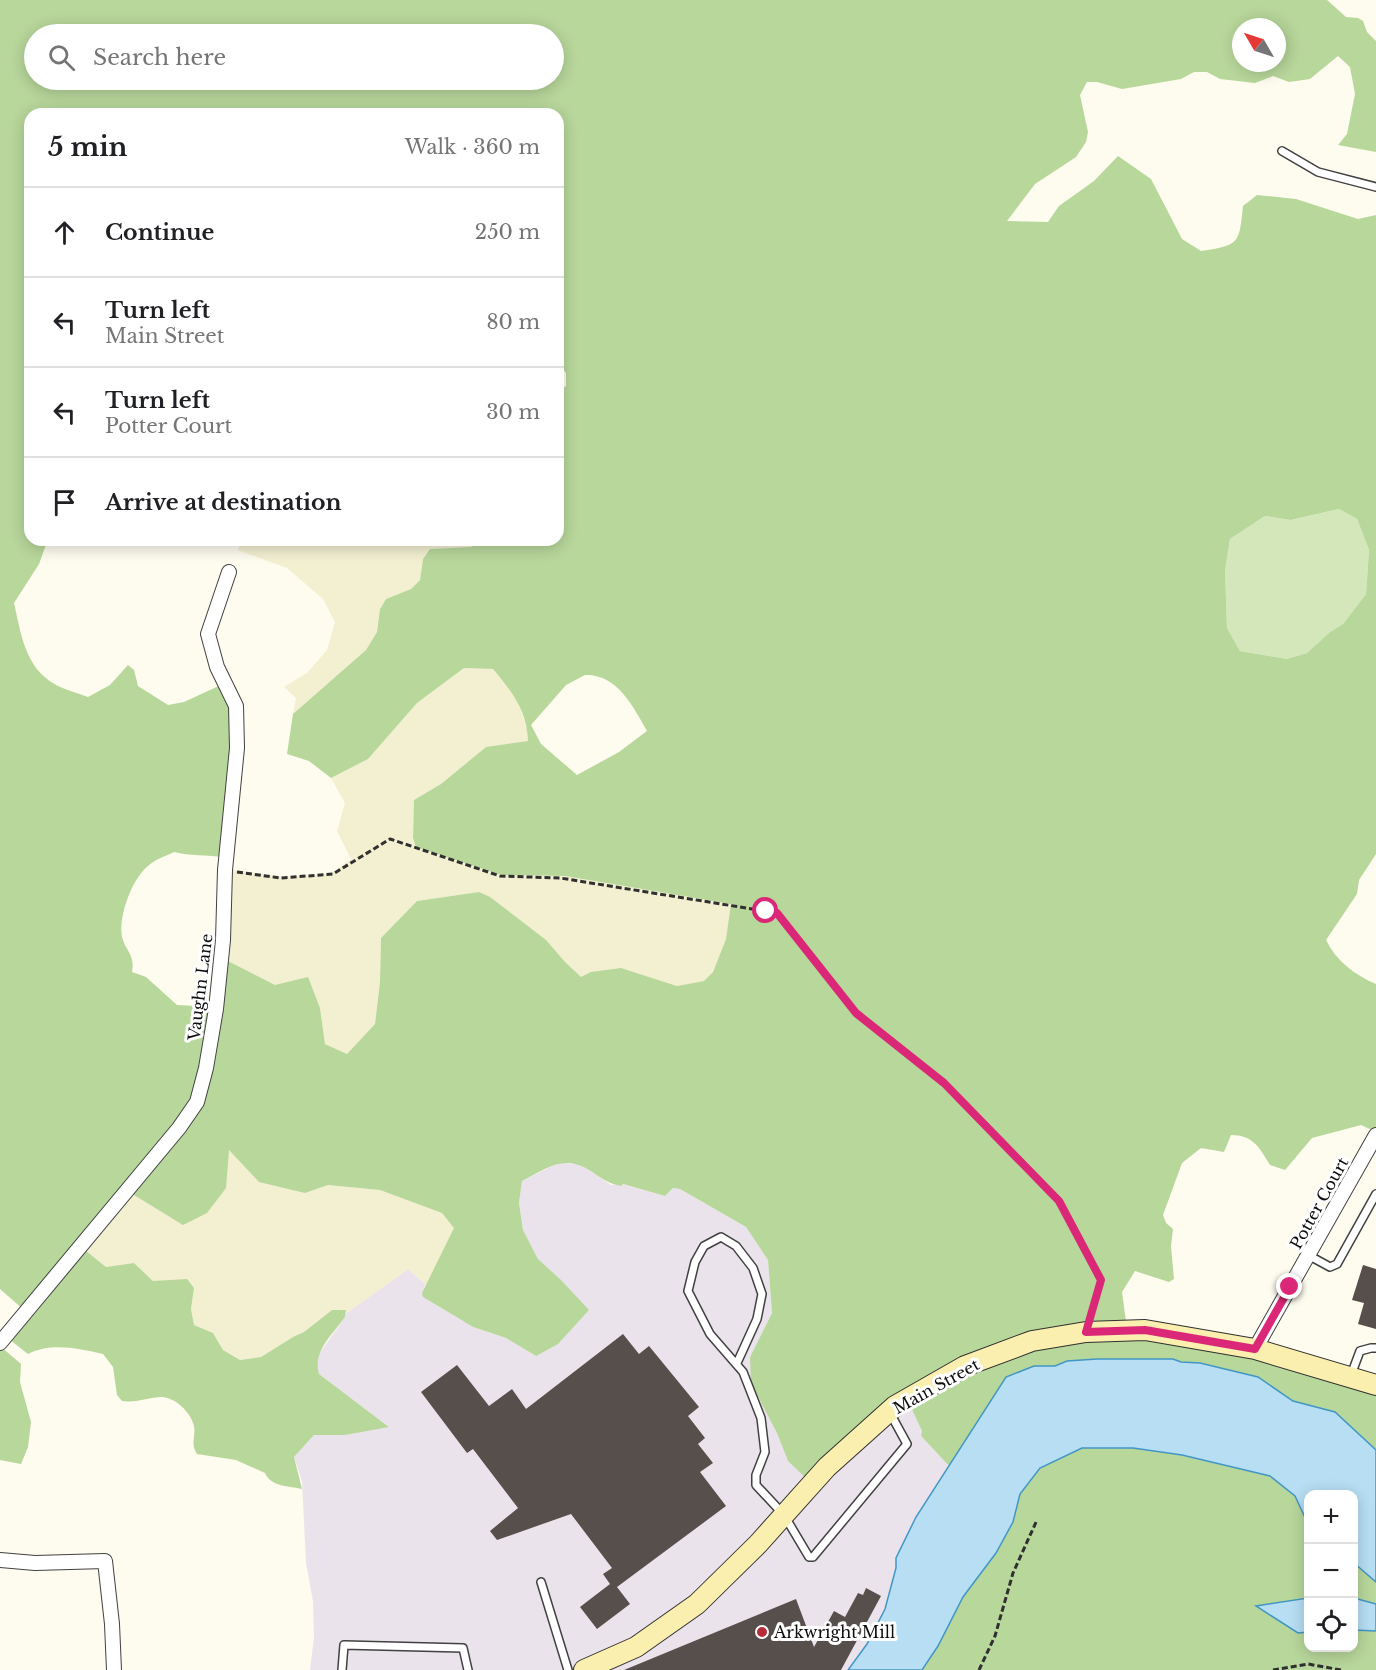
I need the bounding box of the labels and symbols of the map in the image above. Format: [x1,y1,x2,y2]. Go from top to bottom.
north arrow [1232,18,1286,72]
route start [752,897,778,923]
street label: Vaughn Lane [183,932,216,1043]
street label: Potter Court [1286,1154,1352,1252]
route end [1276,1273,1302,1299]
street label: Main Street [889,1354,983,1418]
place label: Arkwright Mill [773,1622,895,1642]
marker: Arkwright Mill [755,1625,769,1639]

